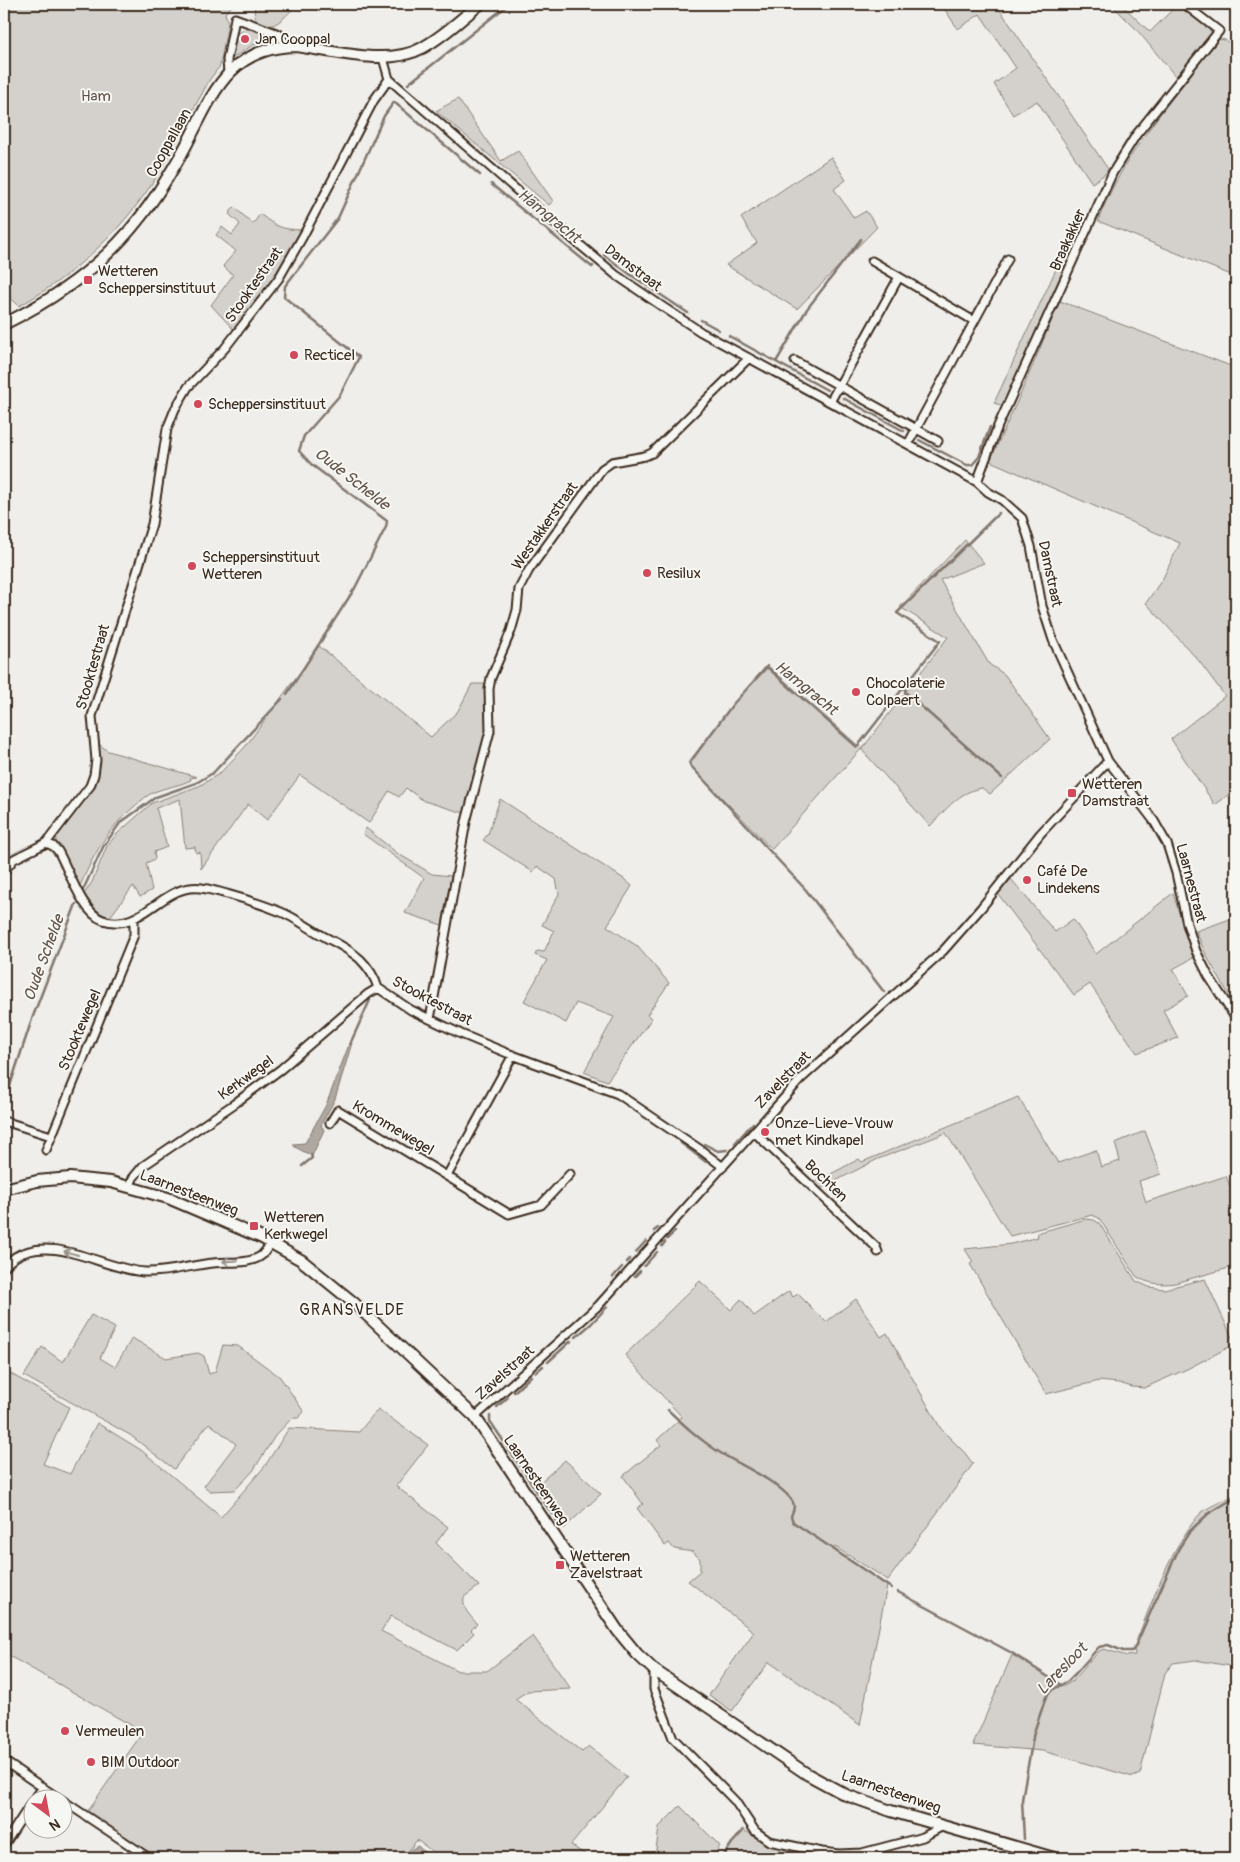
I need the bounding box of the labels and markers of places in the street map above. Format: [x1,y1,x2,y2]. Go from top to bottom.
place label: Jan Cooppal [255,30,331,49]
marker: Jan Cooppal [239,33,251,45]
place label: Wetteren Scheppersinstituut [98,262,217,298]
marker: Wetteren Scheppersinstituut [82,274,94,286]
place label: Recticel [304,346,355,365]
marker: Recticel [288,349,300,361]
place label: Scheppersinstituut [208,395,327,414]
marker: Scheppersinstituut [192,398,204,410]
place label: Scheppersinstituut Wetteren [202,548,321,584]
marker: Scheppersinstituut Wetteren [186,560,198,572]
place label: Resilux [657,564,701,583]
marker: Resilux [641,567,653,579]
place label: Chocolaterie Colpaert [866,674,946,710]
marker: Chocolaterie Colpaert [850,686,862,698]
place label: Wetteren Damstraat [1082,775,1150,811]
marker: Wetteren Damstraat [1066,787,1078,799]
place label: Café De Lindekens [1037,862,1100,898]
marker: Café De Lindekens [1021,874,1033,886]
place label: Onze-Lieve-Vrouw met Kindkapel [775,1114,893,1150]
marker: Onze-Lieve-Vrouw met Kindkapel [759,1126,771,1138]
place label: Wetteren Kerkwegel [264,1208,328,1244]
marker: Wetteren Kerkwegel [248,1220,260,1232]
place label: Wetteren Zavelstraat [570,1547,644,1583]
marker: Wetteren Zavelstraat [554,1559,566,1571]
place label: Vermeulen [75,1722,144,1741]
marker: Vermeulen [59,1725,71,1737]
place label: BIM Outdoor [101,1753,180,1772]
marker: BIM Outdoor [85,1756,97,1768]

